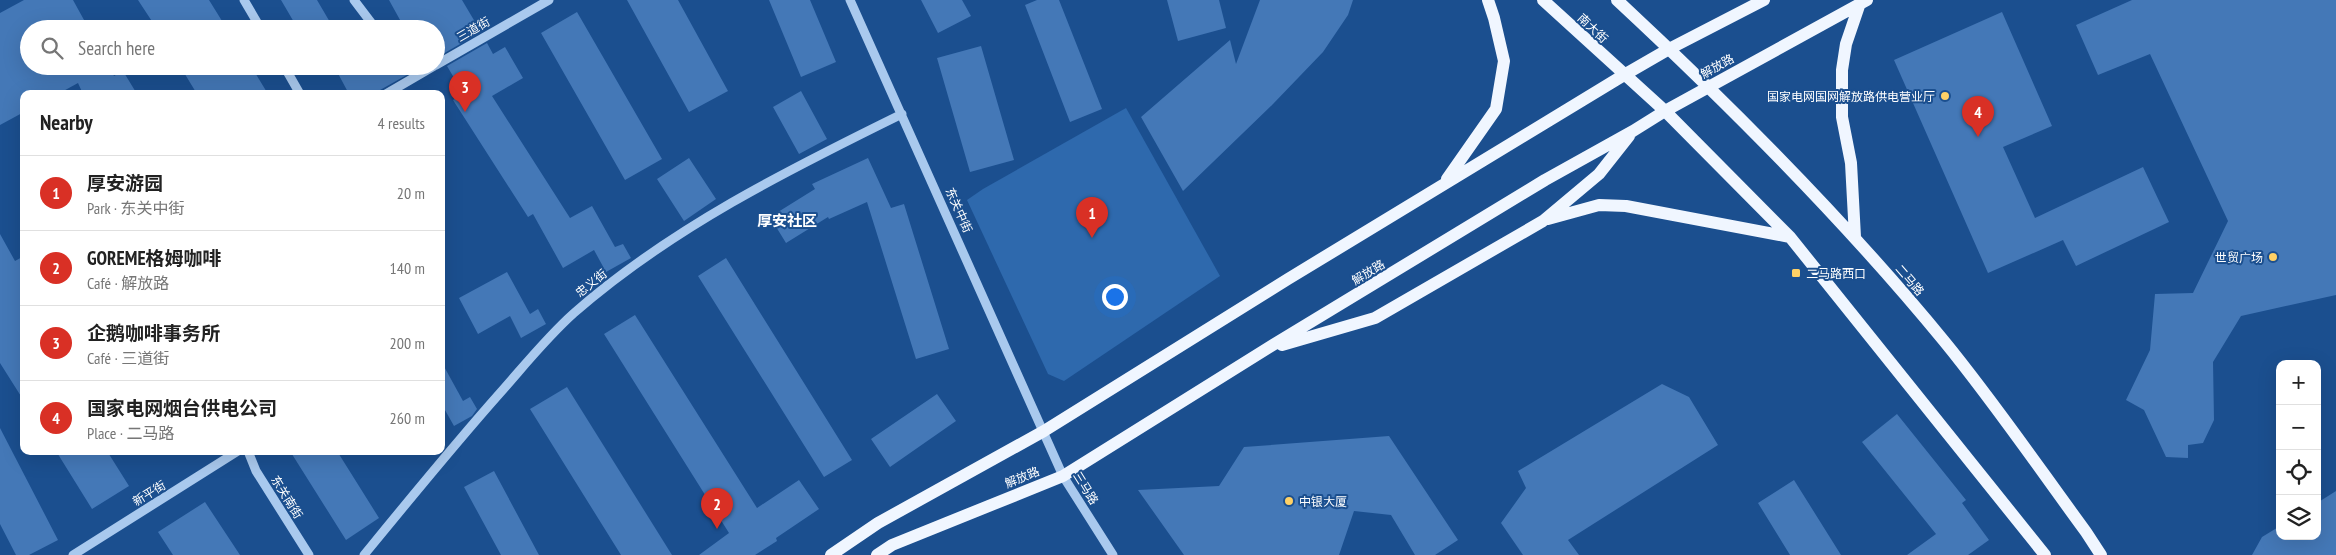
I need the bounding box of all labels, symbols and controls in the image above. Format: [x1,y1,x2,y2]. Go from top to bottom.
street label: 南大街 [1575,10,1611,46]
street label: 三道街 [454,14,492,44]
search box [20,20,445,75]
icon: search [38,34,66,62]
text: Search here [78,36,155,60]
street label: 解放路 [1698,51,1736,81]
pin: 3 [449,71,481,112]
place label: 国家电网国网解放路供电营业厅 [1767,89,1935,104]
marker: 国家电网国网解放路供电营业厅 [1939,90,1951,102]
pin: 4 [1962,96,1994,137]
text: Nearby [40,109,93,136]
text: 4 results [378,113,425,133]
text: 厚安游园 [87,171,163,195]
text: 1 [52,183,60,203]
text: 20 m [397,183,425,203]
street label: 东关中街 [942,185,976,235]
pin: 1 [1076,197,1108,238]
text: Park · 东关中街 [87,198,185,218]
district label: 厚安社区 [757,211,817,230]
text: GOREME格姆咖啡 [87,246,222,270]
place label: 世贸广场 [2215,250,2263,265]
marker: 世贸广场 [2267,251,2279,263]
street label: 解放路 [1349,256,1387,288]
text: 2 [52,258,60,278]
text: 140 m [390,258,425,278]
street label: 二马路 [1893,261,1927,299]
street label: 忠义街 [572,266,610,300]
place label: 二马路西口 [1806,266,1866,281]
marker: 二马路西口 [1790,267,1802,279]
text: Café · 解放路 [87,273,169,293]
your location [1102,284,1128,310]
text: 企鹅咖啡事务所 [87,321,220,345]
text: 3 [52,333,60,353]
text: 200 m [390,333,425,353]
text: Café · 三道街 [87,348,169,368]
map controls [2276,360,2321,540]
button: + [2276,360,2321,405]
text: 国家电网烟台供电公司 [87,396,277,420]
button: − [2276,405,2321,450]
text: 4 [52,408,60,428]
text: 260 m [390,408,425,428]
text: Place · 二马路 [87,423,175,443]
button: locate [2276,450,2321,495]
street label: 解放路 [1002,463,1042,491]
street label: 三马路 [1070,469,1102,507]
street label: 东关南街 [268,473,306,521]
street label: 新平街 [130,477,168,509]
pin: 2 [701,488,733,529]
place label: 中银大厦 [1299,494,1347,509]
marker: 中银大厦 [1283,495,1295,507]
button: layers [2276,495,2321,540]

